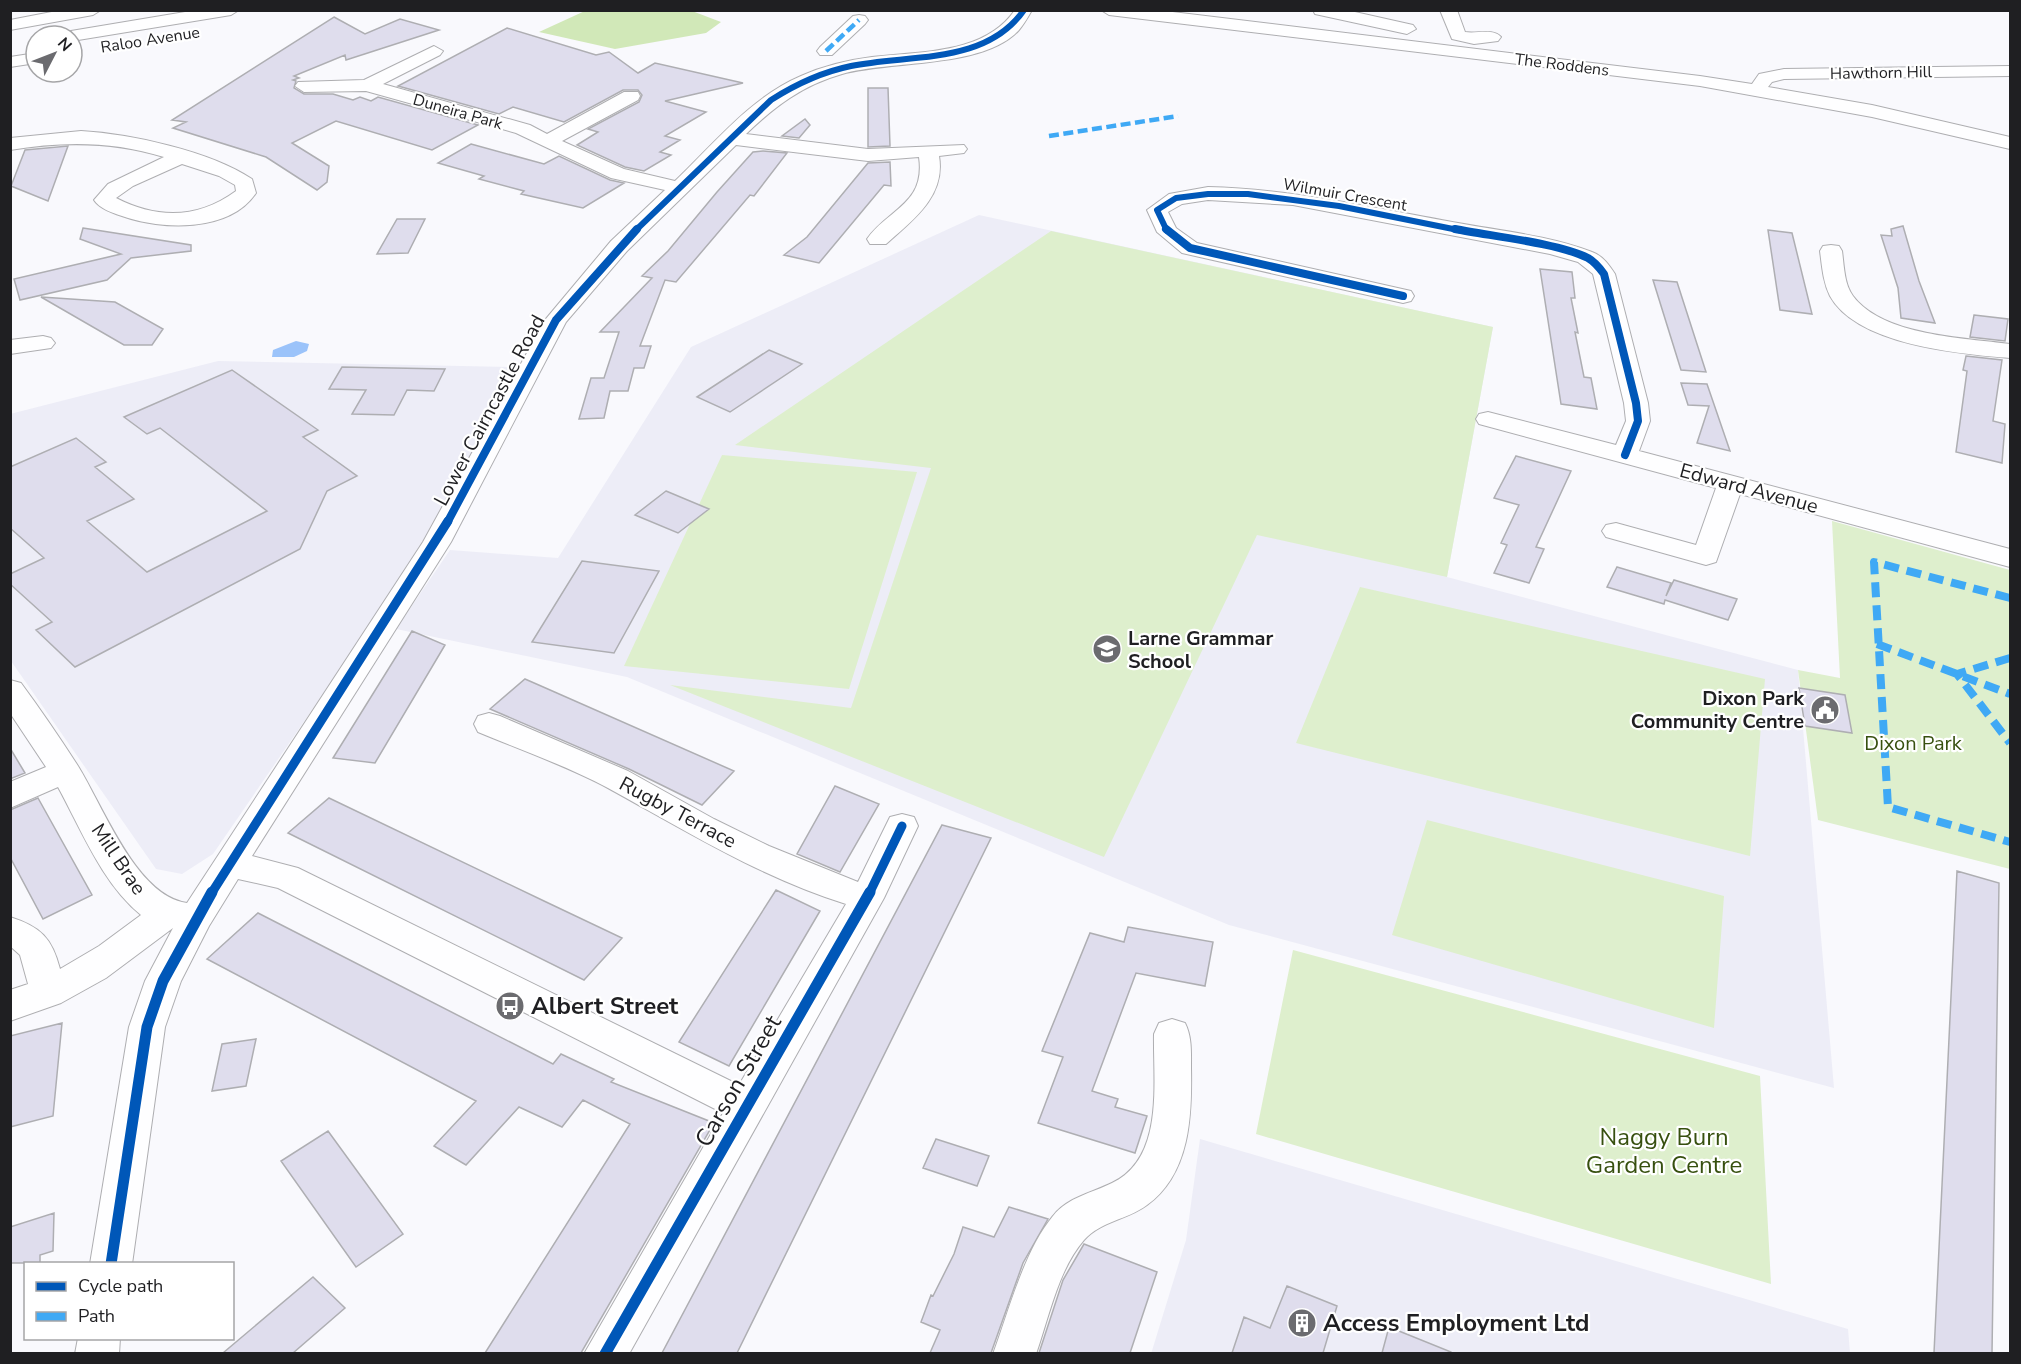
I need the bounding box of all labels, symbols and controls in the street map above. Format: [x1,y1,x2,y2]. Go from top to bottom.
street label: Raloo Avenue [99,21,201,59]
north arrow [24,24,84,84]
text: N [52,33,77,56]
street label: The Roddens [1514,48,1610,82]
street label: Hawthorn Hill [1830,61,1932,85]
street label: Duneira Park [410,89,506,136]
street label: Wilmuir Crescent [1281,173,1409,217]
street label: Lower Cairncastle Road [428,310,551,510]
street label: Edward Avenue [1677,457,1821,520]
place label: Larne Grammar School [1128,625,1273,675]
school or university icon: Larne Grammar School [1091,633,1123,665]
place label: Dixon Park Community Centre [1631,685,1805,735]
public building icon: Dixon Park Community Centre [1809,694,1841,726]
park label: Dixon Park [1864,730,1963,757]
street label: Rugby Terrace [615,770,741,855]
street label: Mill Brae [85,818,152,900]
bus stop icon: Albert Street [494,990,526,1022]
place label: Albert Street [531,990,679,1022]
street label: Carson Street [687,1009,789,1153]
park label: Naggy Burn Garden Centre [1586,1121,1742,1181]
legend [24,1262,234,1340]
text: Cycle path [78,1274,163,1298]
text: Path [78,1304,115,1328]
building icon: Access Employment Ltd [1286,1307,1318,1339]
place label: Access Employment Ltd [1323,1307,1589,1339]

